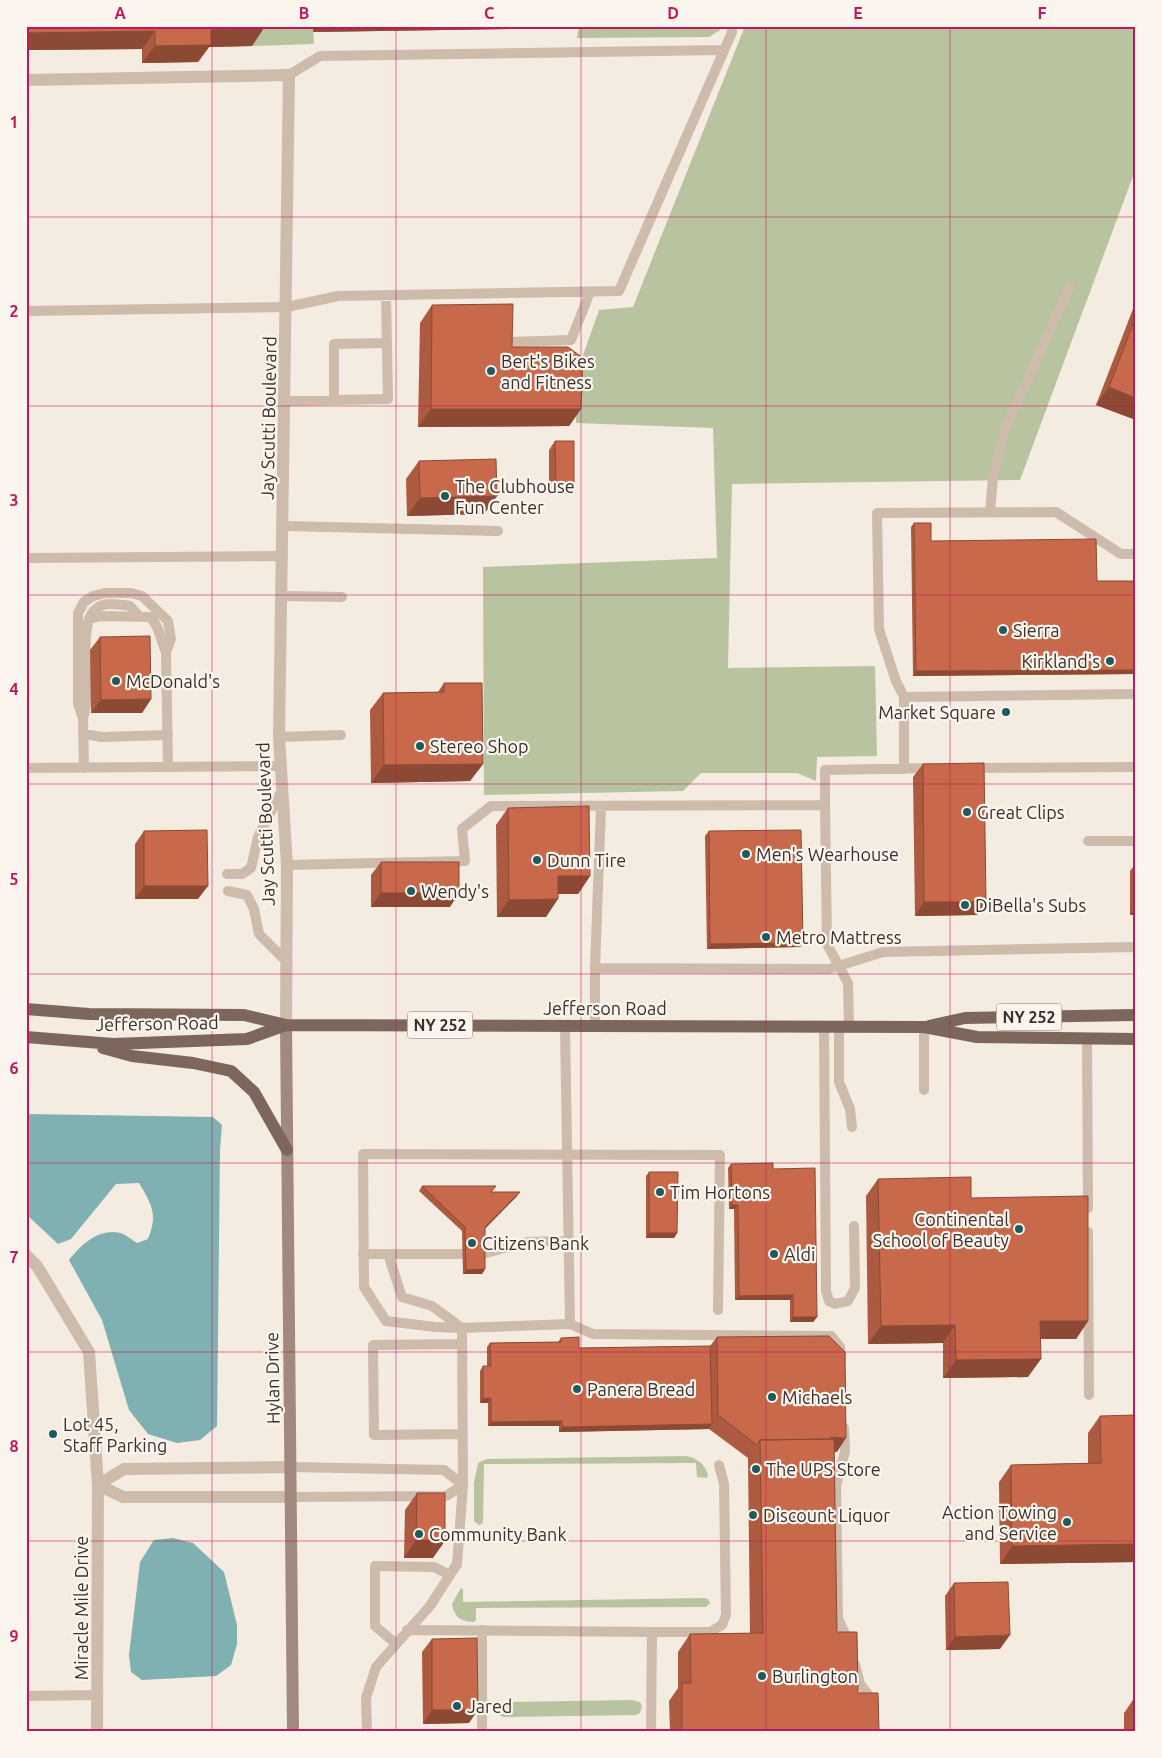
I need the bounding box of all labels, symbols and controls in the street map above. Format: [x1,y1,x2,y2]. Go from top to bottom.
text: A [114,4,126,22]
text: B [299,4,309,22]
text: C [484,4,494,22]
text: D [667,4,679,22]
text: E [853,4,863,22]
text: F [1038,4,1047,22]
text: 1 [9,113,19,131]
text: 2 [9,302,19,320]
street label: Jay Scutti Boulevard [257,336,279,500]
place label: Bert's Bikes and Fitness [501,351,595,392]
marker: Bert's Bikes and Fitness [485,365,497,377]
place label: The Clubhouse Fun Center [455,476,575,517]
marker: The Clubhouse Fun Center [439,490,451,502]
text: 3 [9,491,19,509]
place label: Sierra [1013,620,1060,640]
marker: Sierra [997,624,1009,636]
place label: Kirkland's [1021,651,1100,671]
marker: Kirkland's [1104,655,1116,667]
place label: McDonald's [126,671,220,691]
marker: McDonald's [110,675,122,687]
text: 4 [9,680,19,698]
place label: Market Square [878,702,996,722]
marker: Market Square [1000,706,1012,718]
place label: Stereo Shop [430,736,529,756]
marker: Stereo Shop [414,740,426,752]
street label: Jay Scutti Boulevard [252,742,278,906]
place label: Great Clips [977,802,1065,822]
marker: Great Clips [961,806,973,818]
place label: Men's Wearhouse [756,844,899,864]
marker: Men's Wearhouse [740,848,752,860]
place label: Dunn Tire [547,850,626,870]
marker: Dunn Tire [531,854,543,866]
text: 5 [9,870,19,888]
place label: Wendy's [421,881,489,901]
marker: Wendy's [405,885,417,897]
place label: DiBella's Subs [975,895,1086,915]
marker: DiBella's Subs [959,899,971,911]
place label: Metro Mattress [776,927,902,947]
marker: Metro Mattress [760,931,772,943]
street label: Jefferson Road [543,998,667,1018]
road number: NY 252 [996,1004,1062,1030]
street label: Jefferson Road [95,1012,219,1034]
road number: NY 252 [408,1012,472,1038]
text: 6 [9,1059,19,1077]
place label: Tim Hortons [670,1182,770,1202]
marker: Tim Hortons [654,1186,666,1198]
place label: Continental School of Beauty [873,1209,1009,1250]
marker: Continental School of Beauty [1013,1223,1025,1235]
place label: Citizens Bank [482,1233,589,1253]
marker: Citizens Bank [466,1237,478,1249]
place label: Aldi [784,1244,815,1264]
text: 7 [9,1248,19,1266]
marker: Aldi [768,1248,780,1260]
street label: Hylan Drive [261,1332,283,1424]
place label: Panera Bread [587,1379,695,1399]
marker: Panera Bread [571,1383,583,1395]
place label: Michaels [782,1387,853,1407]
marker: Michaels [766,1391,778,1403]
place label: Lot 45, Staff Parking [63,1414,167,1455]
marker: Lot 45, Staff Parking [47,1428,59,1440]
text: 8 [9,1437,19,1455]
place label: The UPS Store [766,1459,881,1479]
marker: The UPS Store [750,1463,762,1475]
place label: Action Towing and Service [942,1502,1057,1543]
place label: Discount Liquor [763,1505,890,1525]
marker: Discount Liquor [747,1509,759,1521]
marker: Action Towing and Service [1061,1516,1073,1528]
place label: Community Bank [429,1524,566,1544]
marker: Community Bank [413,1528,425,1540]
street label: Miracle Mile Drive [71,1536,91,1680]
text: 9 [9,1627,19,1645]
place label: Burlington [772,1666,858,1686]
marker: Burlington [756,1670,768,1682]
place label: Jared [467,1696,512,1716]
marker: Jared [451,1700,463,1712]

